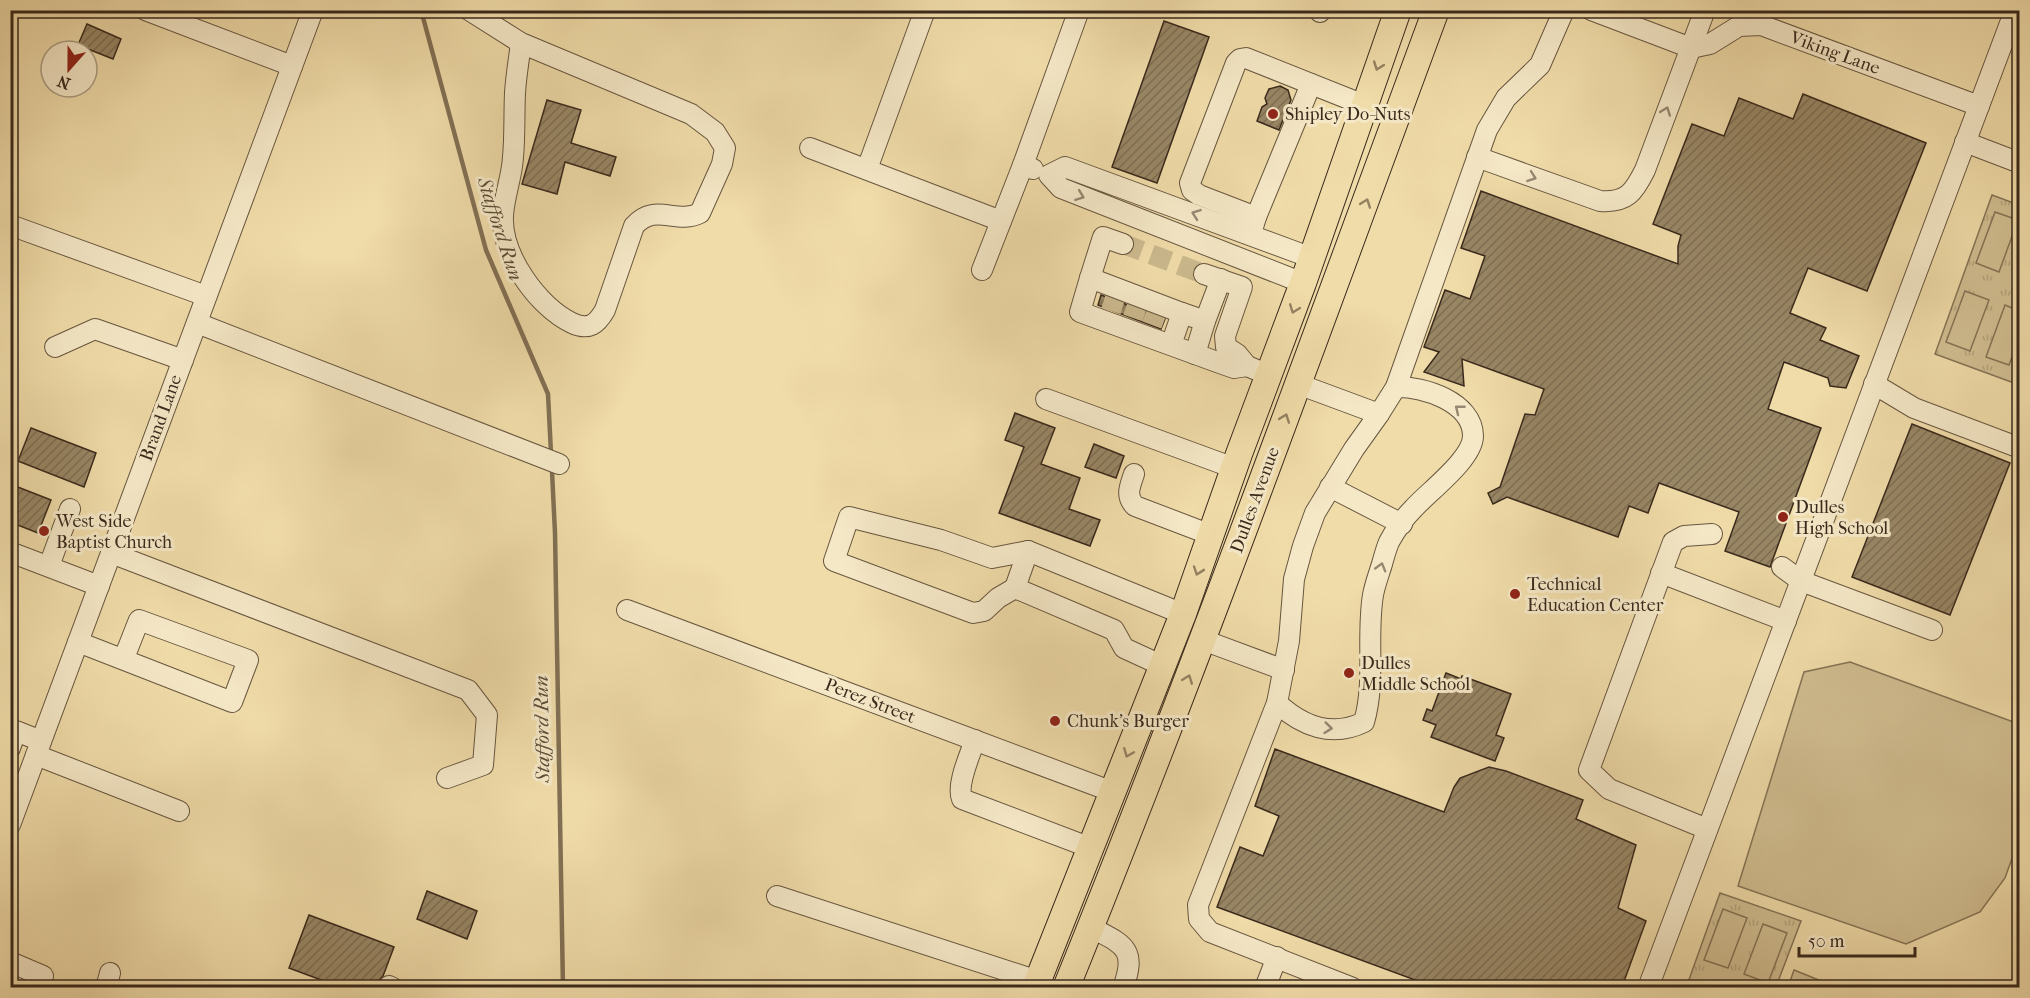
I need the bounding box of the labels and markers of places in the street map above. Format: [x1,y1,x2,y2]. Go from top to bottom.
place label: Shipley Do-Nuts [1285,104,1411,125]
marker: Shipley Do-Nuts [1266,107,1280,121]
place label: Dulles High School [1795,497,1888,539]
marker: Dulles High School [1776,510,1790,524]
place label: West Side Baptist Church [55,511,172,553]
marker: West Side Baptist Church [37,524,51,538]
place label: Technical Education Center [1527,574,1664,616]
marker: Technical Education Center [1508,587,1522,601]
place label: Dulles Middle School [1361,653,1470,695]
marker: Dulles Middle School [1342,666,1356,680]
place label: Chunk's Burger [1067,711,1189,732]
marker: Chunk's Burger [1048,714,1062,728]

